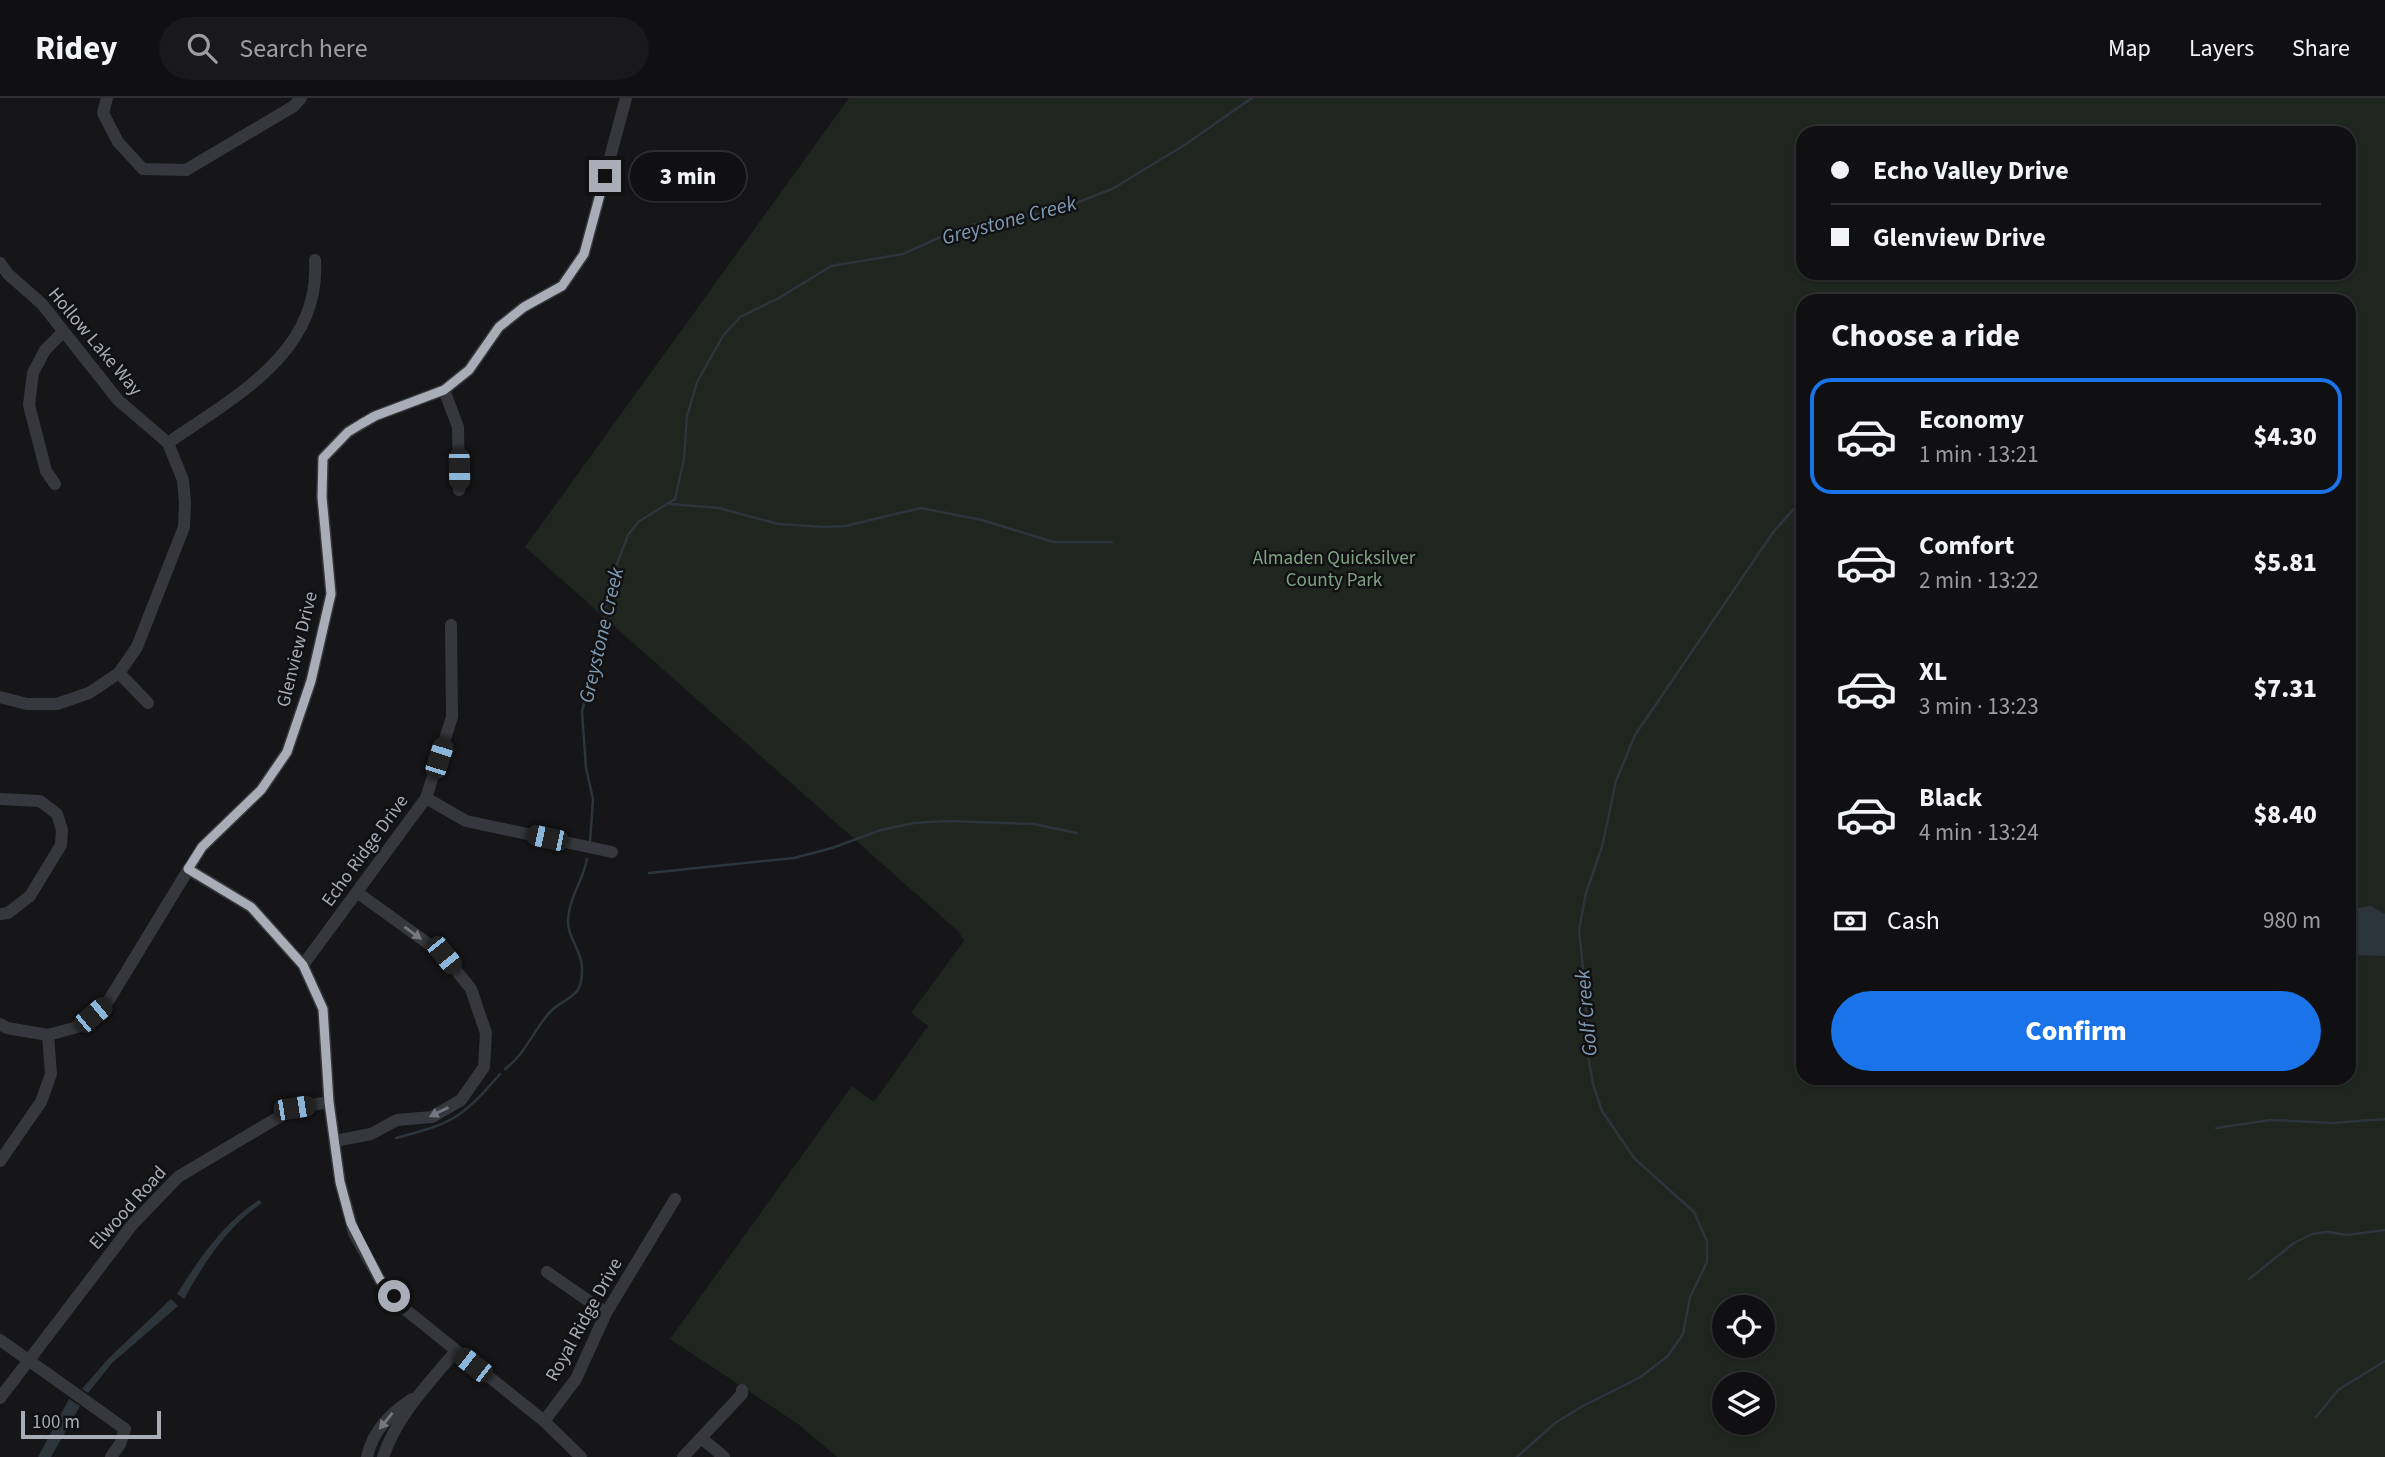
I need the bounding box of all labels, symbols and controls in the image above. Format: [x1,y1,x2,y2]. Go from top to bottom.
search box [159,17,649,80]
text: Ridey [35,25,117,72]
icon: search [183,29,221,67]
text: Search here [239,30,368,67]
text: Map [2108,31,2151,66]
text: Layers [2189,31,2254,66]
text: Share [2292,31,2350,66]
callout: 3 min [630,152,745,200]
text: Echo Valley Drive [1873,152,2069,189]
route end [589,160,621,192]
text: 3 min [660,160,716,193]
water label: Greystone Creek [938,187,1081,252]
text: Glenview Drive [1873,219,2046,256]
street label: Hollow Lake Way [41,282,148,402]
text: Choose a ride [1831,313,2020,359]
text: Economy [1919,401,2024,438]
icon: car [1835,405,1898,468]
text: $4.30 [2253,418,2317,455]
text: 1 min · 13:21 [1919,438,2039,471]
car [449,448,470,490]
text: Comfort [1919,527,2014,564]
icon: car [1835,531,1898,594]
text: $5.81 [2253,544,2317,581]
park label: Almaden Quicksilver County Park [1253,545,1416,594]
water label: Greystone Creek [571,563,631,706]
text: 2 min · 13:22 [1919,564,2039,597]
street label: Glenview Drive [270,589,325,710]
text: XL [1919,653,1947,690]
icon: car [1835,657,1898,720]
text: $7.31 [2253,670,2317,707]
text: 3 min · 13:23 [1919,690,2039,723]
car [423,735,456,781]
text: Black [1919,779,1982,816]
icon: car [1835,783,1898,846]
street label: Echo Ridge Drive [315,789,415,912]
text: $8.40 [2253,796,2317,833]
text: 4 min · 13:24 [1919,816,2039,849]
car [525,823,570,853]
icon: cash [1831,902,1869,940]
text: Cash [1887,902,1940,939]
text: 980 m [2263,904,2321,937]
one-way arrow [404,926,422,940]
car [423,932,466,978]
water label: Golf Creek [1567,967,1605,1058]
button: Confirm [1831,991,2321,1071]
car [71,993,116,1037]
car [272,1094,317,1122]
one-way arrow [429,1106,449,1117]
street label: Elwood Road [83,1160,173,1256]
street label: Royal Ridge Drive [539,1253,629,1386]
route start [378,1280,410,1312]
map controls [1712,1295,1775,1435]
button: locate [1712,1295,1775,1358]
car [450,1344,497,1386]
button: layers [1712,1372,1775,1435]
scale bar [21,1408,161,1440]
text: 100 m [32,1409,80,1436]
one-way arrow [378,1412,394,1430]

